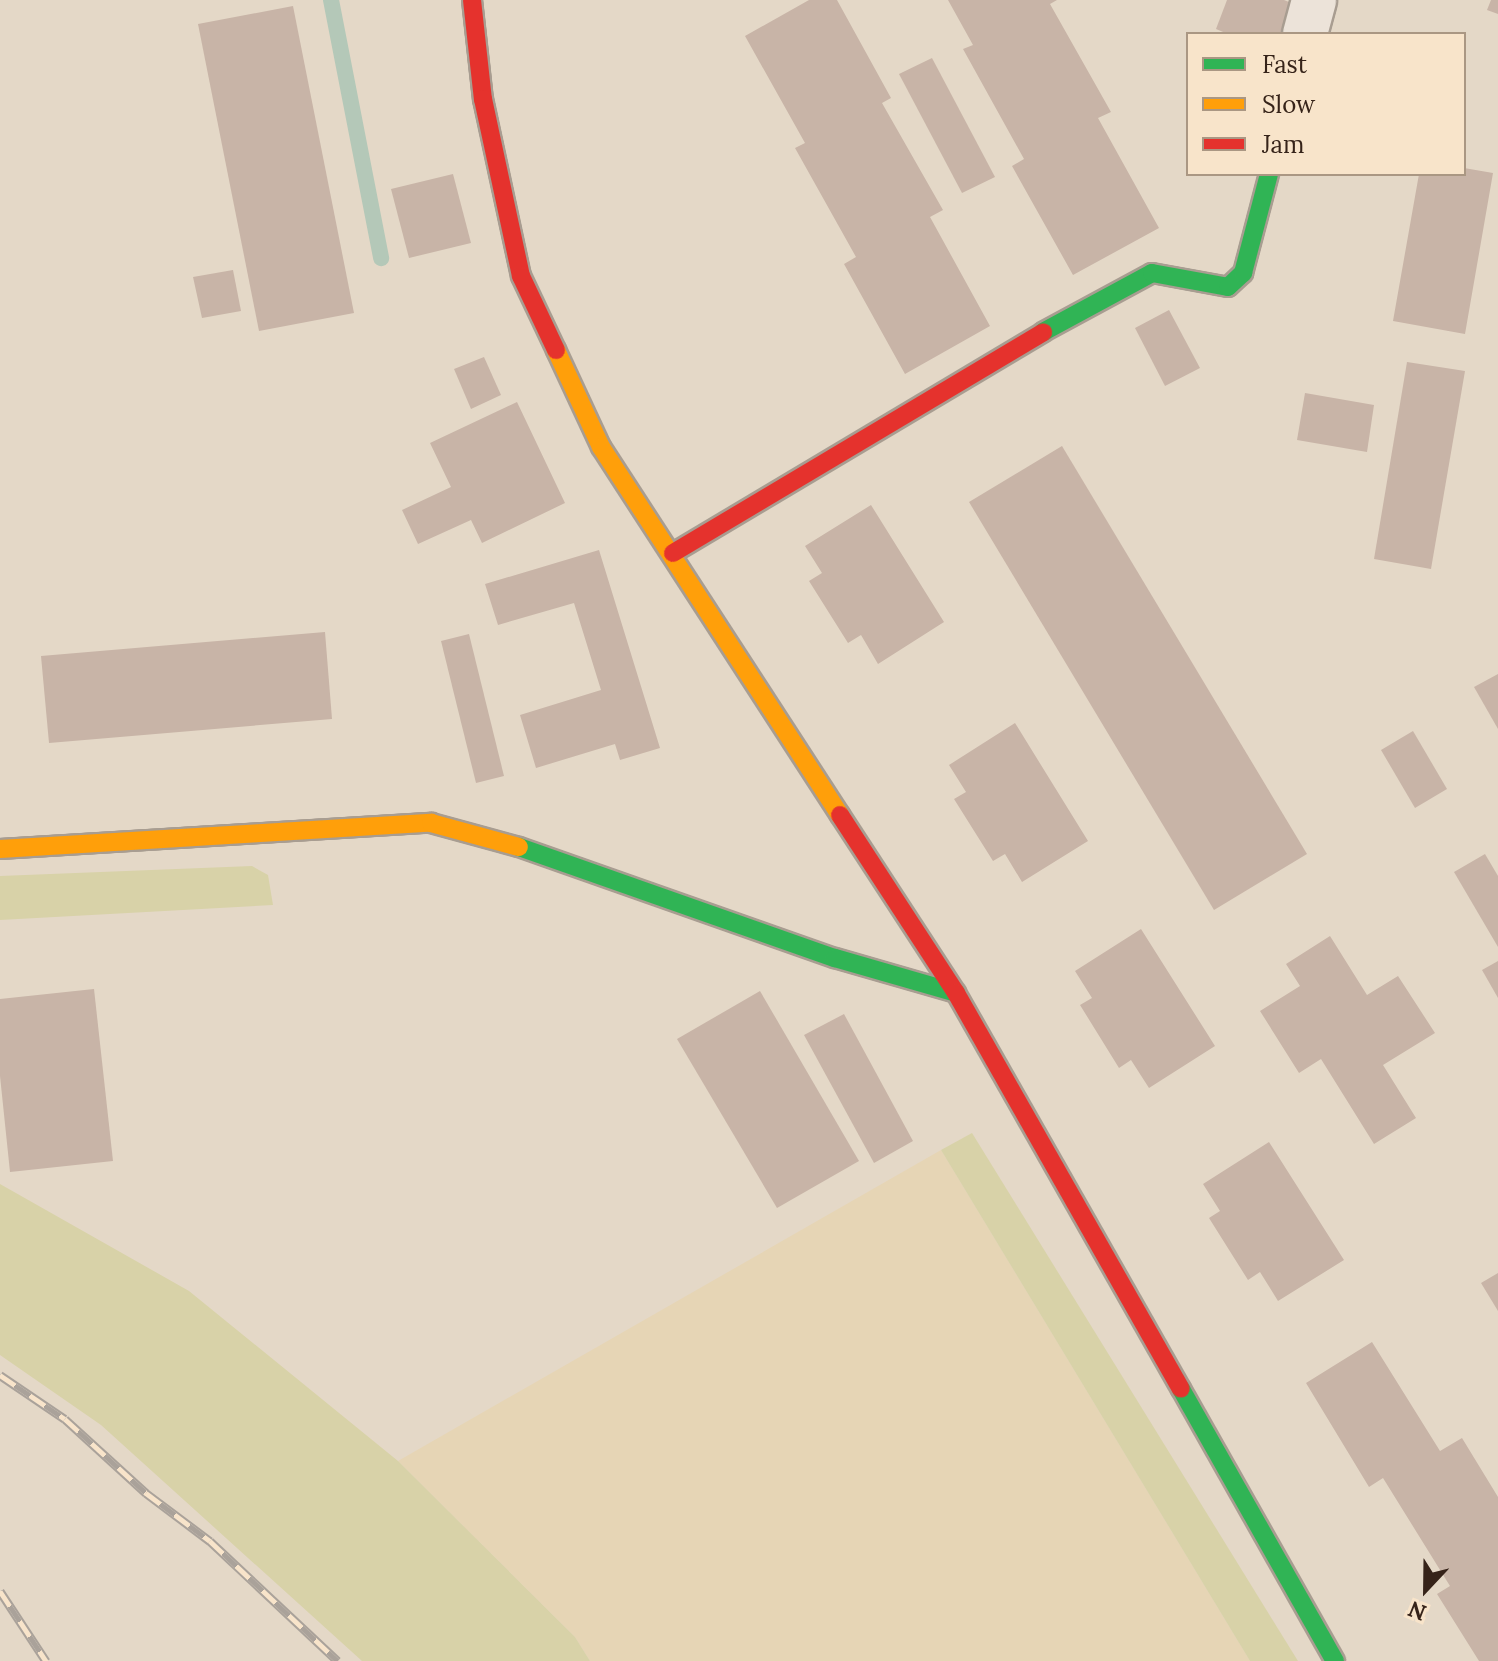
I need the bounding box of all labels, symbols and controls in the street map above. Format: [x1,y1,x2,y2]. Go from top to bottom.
legend [1186,32,1466,176]
text: Fast [1262,49,1307,80]
text: Slow [1262,89,1315,120]
text: Jam [1262,129,1304,160]
north arrow [1386,1549,1466,1629]
text: N [1404,1595,1430,1627]

